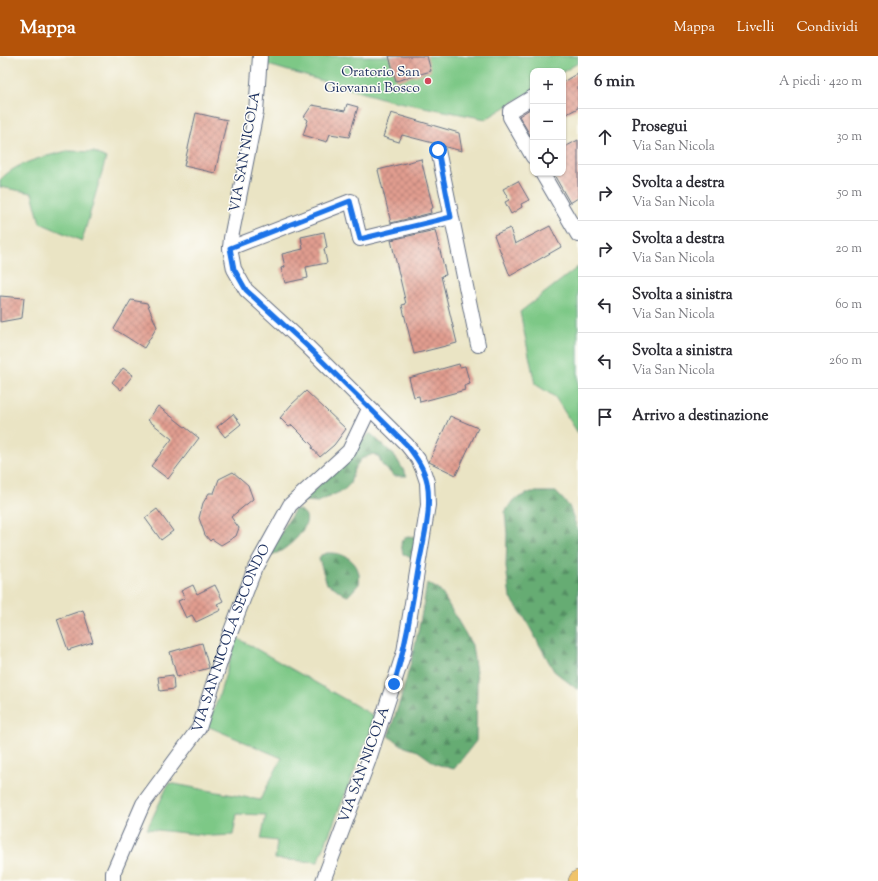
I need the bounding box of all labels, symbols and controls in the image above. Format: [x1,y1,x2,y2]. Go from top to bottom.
text: Mappa [20,15,76,42]
text: Mappa [674,18,715,38]
text: Livelli [737,18,774,38]
text: Condividi [796,18,858,38]
place label: Oratorio San Giovanni Bosco [324,63,420,99]
map controls [530,68,566,176]
button: + [530,68,566,104]
text: 6 min [594,70,635,94]
text: A piedi · 420 m [779,73,862,91]
marker: Oratorio San Giovanni Bosco [423,76,433,86]
street label: VIA SAN NICOLA [226,89,267,214]
button: − [530,104,566,140]
text: Prosegui [632,117,687,138]
icon: ahead [594,126,616,148]
text: 30 m [836,128,862,146]
text: Via San Nicola [632,138,715,156]
button: locate [530,140,566,176]
route start [429,141,447,159]
text: Svolta a destra [632,173,725,194]
icon: right [594,182,616,204]
text: 50 m [837,184,862,202]
text: Via San Nicola [632,194,715,212]
text: Svolta a destra [632,229,725,250]
icon: right [594,238,616,260]
text: 20 m [836,240,862,258]
text: Via San Nicola [632,250,715,268]
text: Svolta a sinistra [632,285,733,306]
icon: left [594,294,616,316]
text: 60 m [835,296,862,314]
text: Via San Nicola [632,306,715,324]
text: Svolta a sinistra [632,341,733,362]
icon: left [594,350,616,372]
text: 260 m [829,352,862,370]
text: Via San Nicola [632,362,715,380]
icon: arrive [594,406,616,428]
text: Arrivo a destinazione [632,406,768,427]
street label: VIA SAN NICOLA SECONDO [188,541,276,735]
route end [385,675,403,693]
street label: VIA SAN NICOLA [335,703,396,826]

